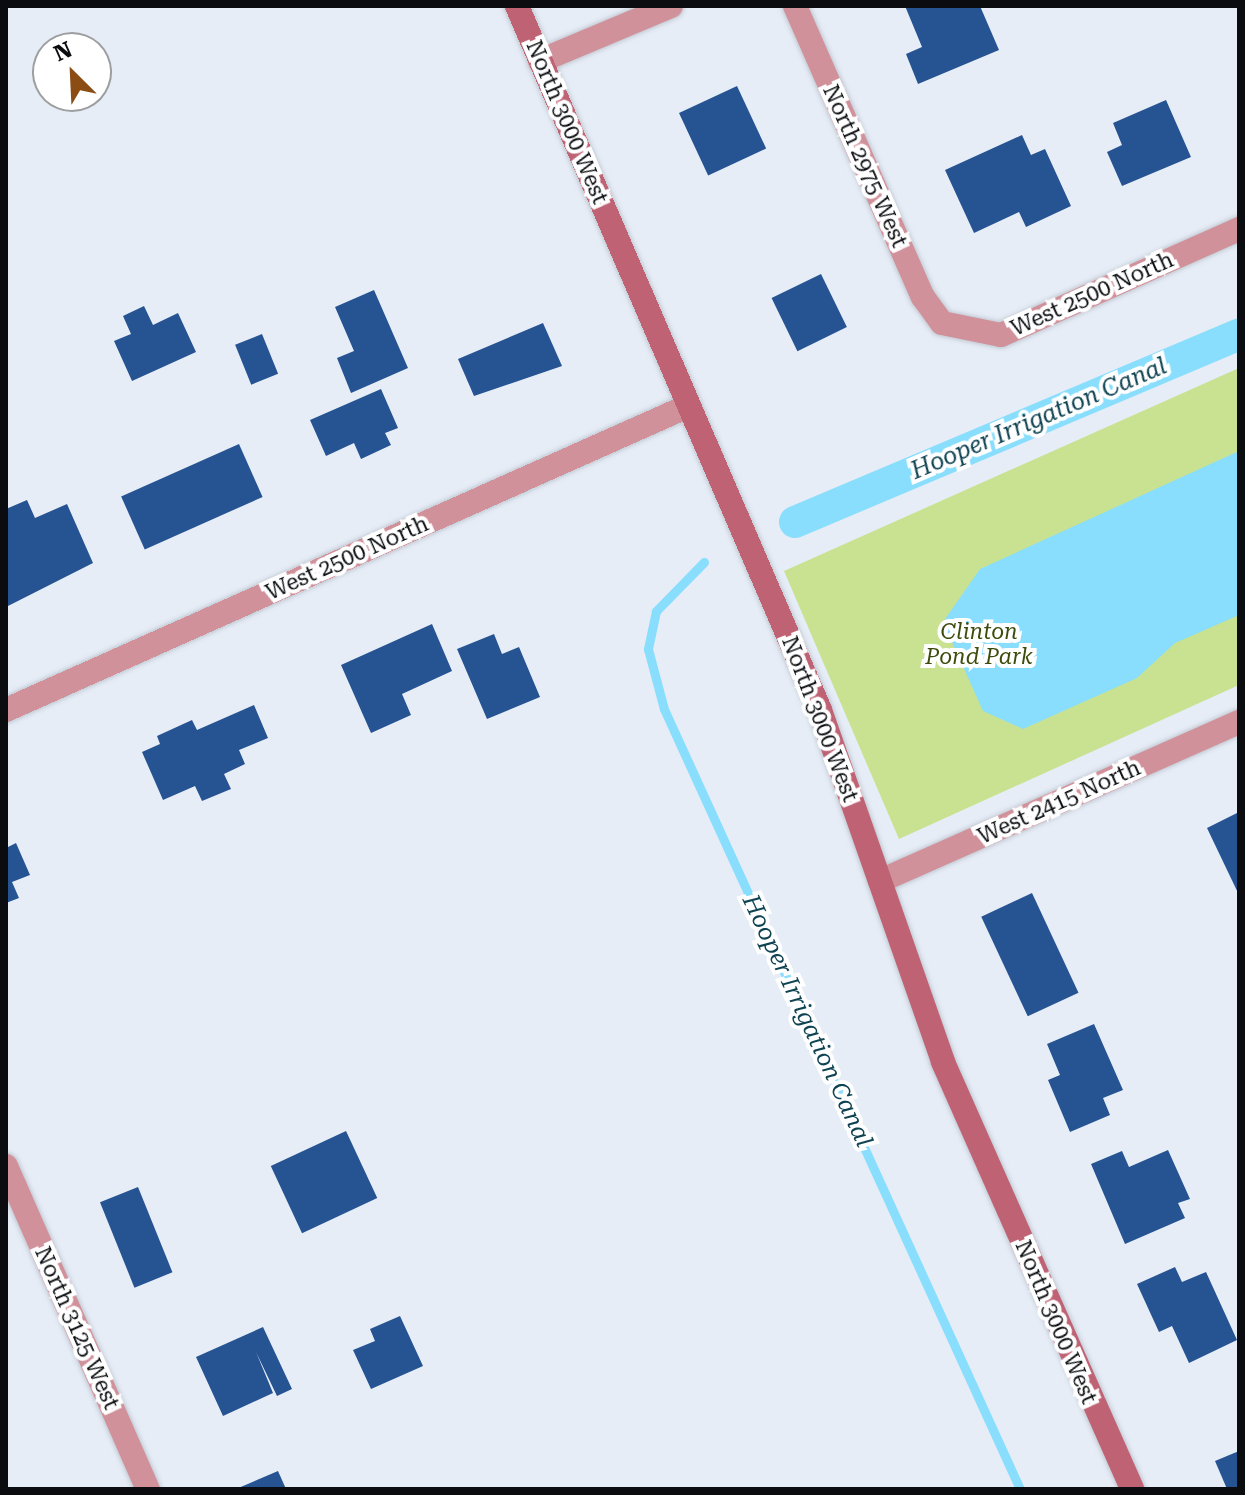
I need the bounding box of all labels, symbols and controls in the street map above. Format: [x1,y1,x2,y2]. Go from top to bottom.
north arrow [32,32,112,112]
street label: North 3000 West [521,36,613,208]
text: N [50,37,76,66]
street label: North 2975 West [817,81,913,251]
street label: West 2500 North [1007,246,1177,342]
water label: Hooper Irrigation Canal [907,352,1171,486]
street label: West 2500 North [262,510,432,606]
park label: Clinton Pond Park [925,618,1033,670]
street label: North 3000 West [776,632,864,806]
street label: West 2415 North [974,754,1144,850]
water label: Hooper Irrigation Canal [736,890,878,1152]
street label: North 3000 West [1010,1236,1102,1408]
street label: North 3125 West [29,1243,125,1413]

